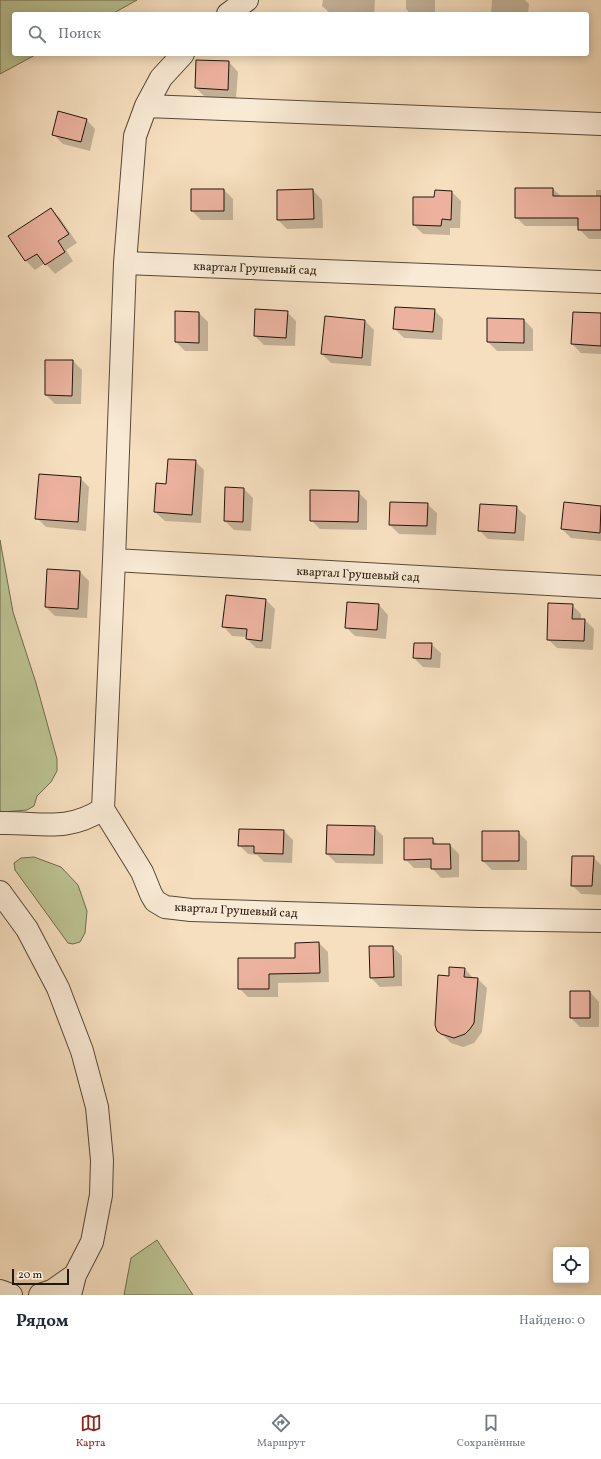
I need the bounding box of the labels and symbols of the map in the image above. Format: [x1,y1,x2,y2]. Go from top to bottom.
street label: квартал Грушевый сад [193,259,317,279]
street label: квартал Грушевый сад [296,564,420,586]
street label: квартал Грушевый сад [174,900,298,922]
scale bar [12,1267,69,1286]

